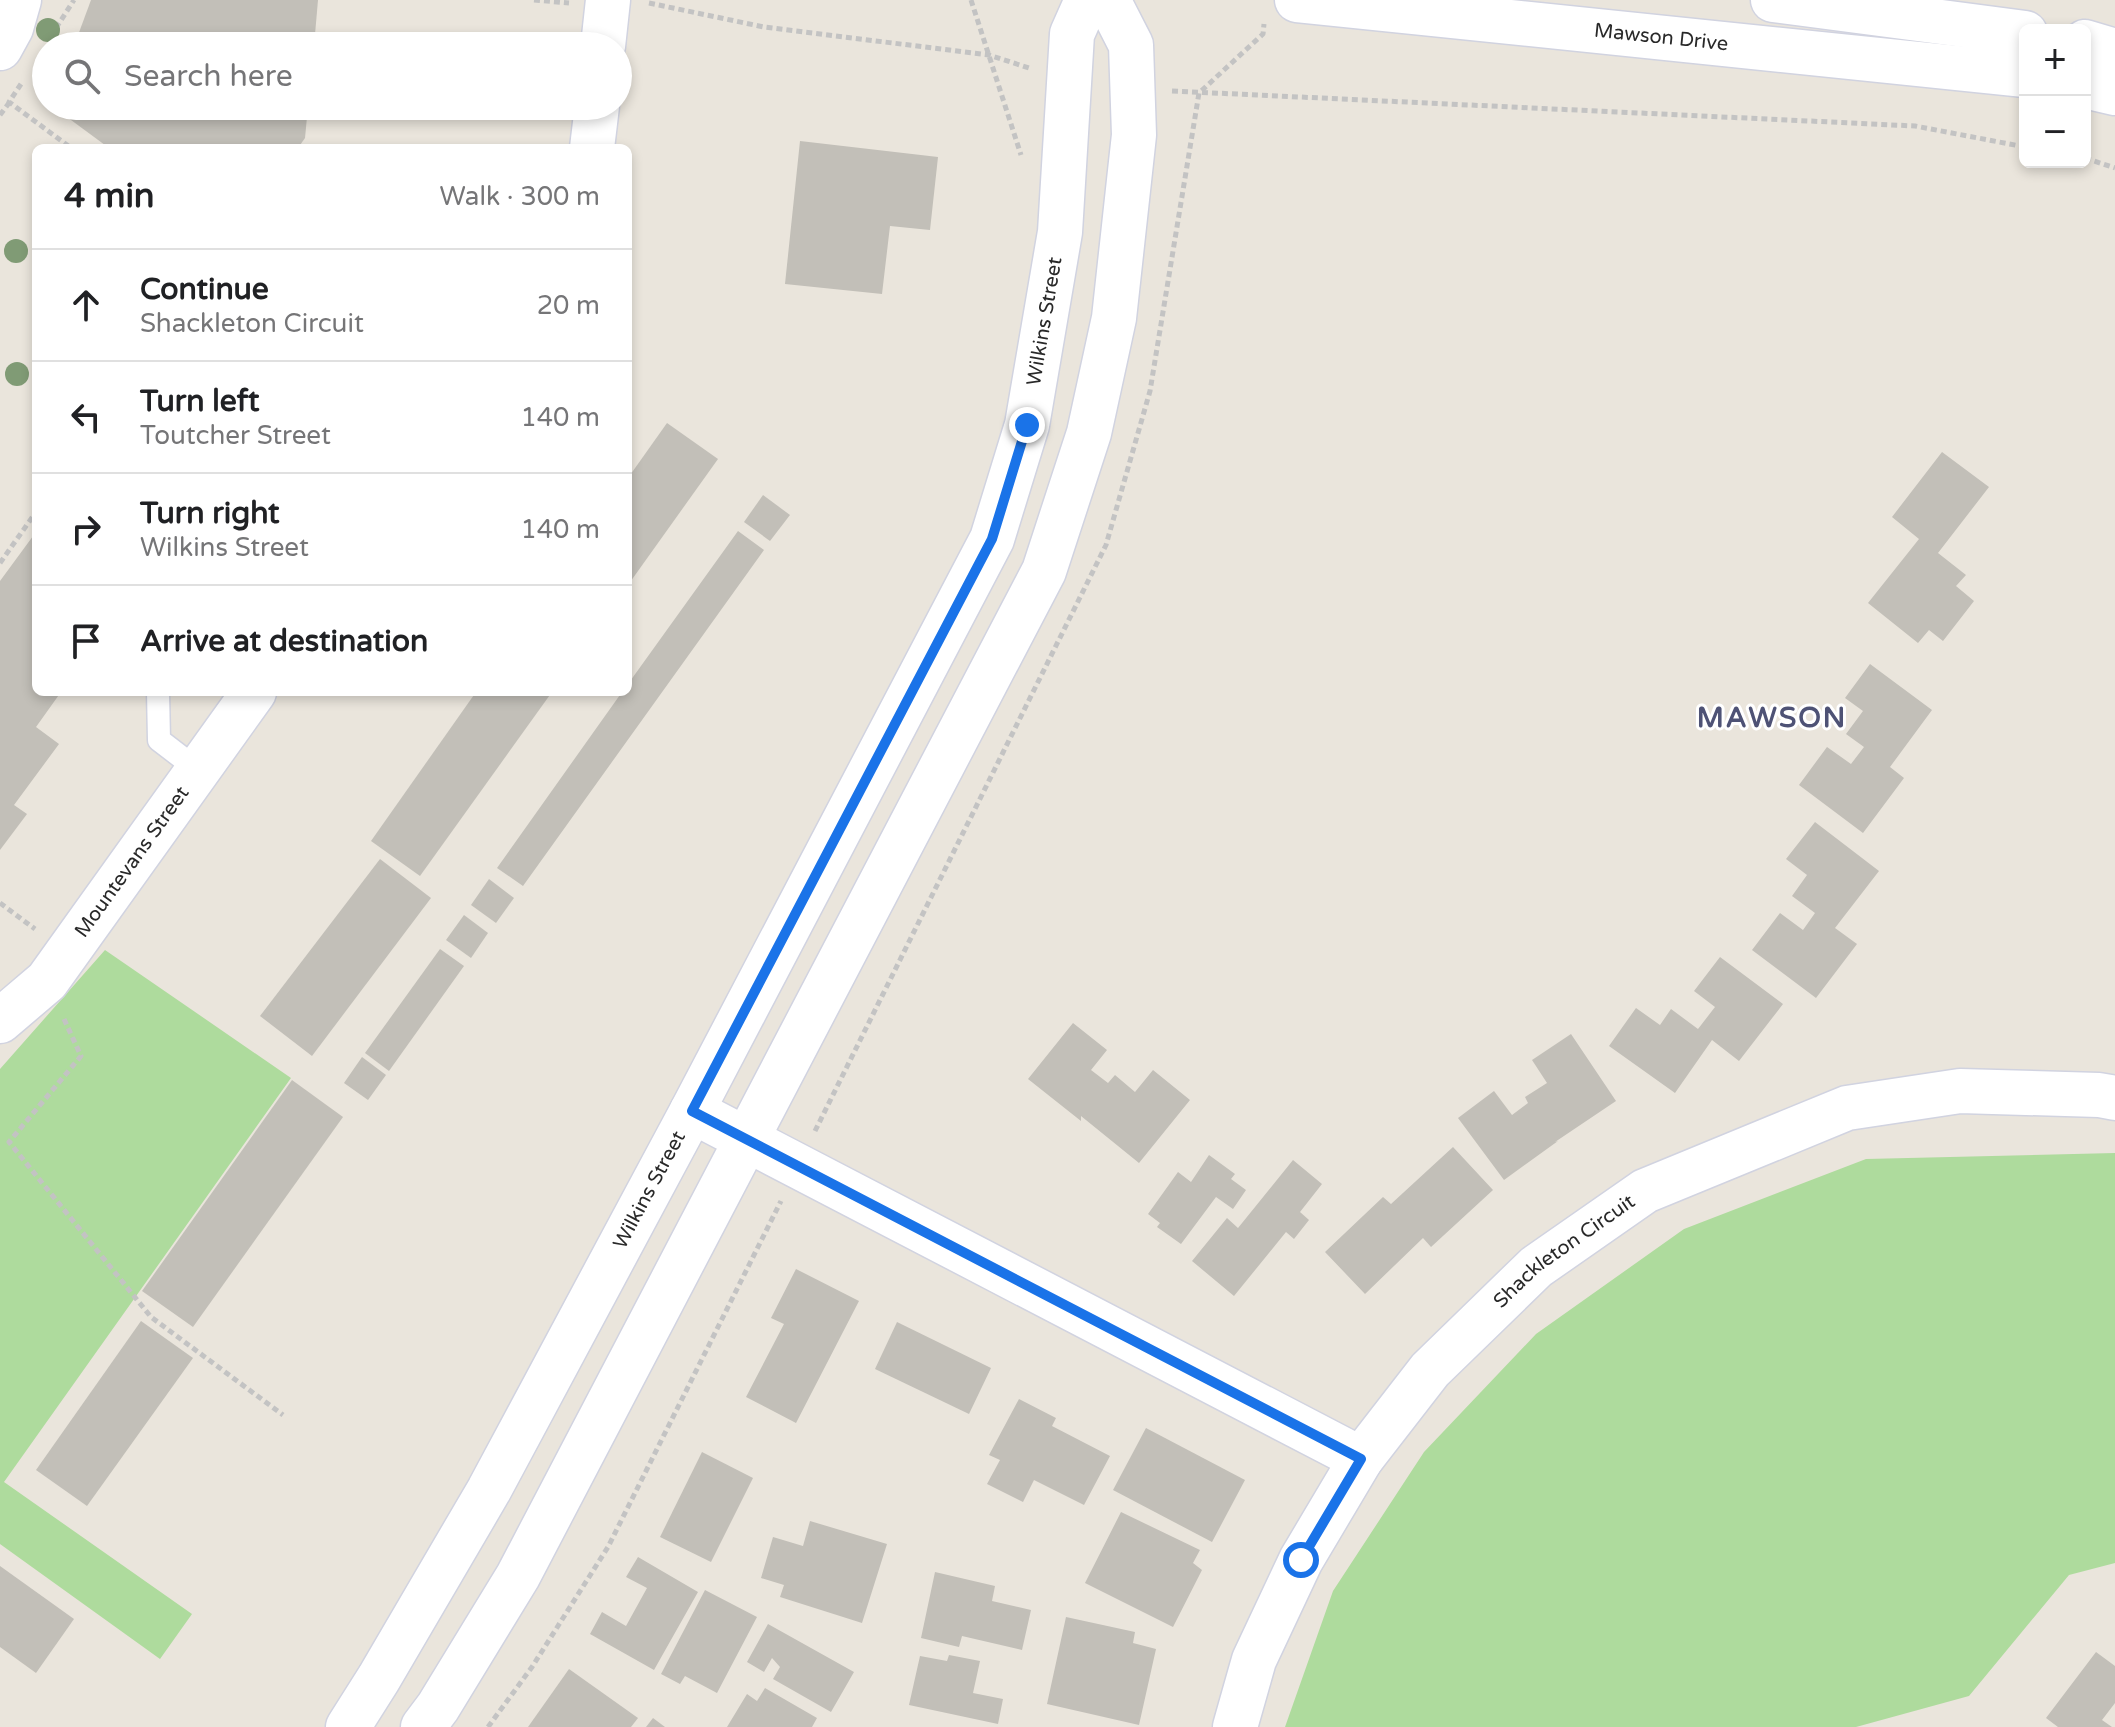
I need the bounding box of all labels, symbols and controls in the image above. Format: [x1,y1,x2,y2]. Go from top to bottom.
street label: Mawson Drive [1593,19,1729,56]
map controls [2019,24,2091,168]
button: + [2019,24,2091,96]
search box [32,32,632,120]
icon: search [60,54,104,98]
text: Search here [124,58,293,95]
button: − [2019,96,2091,168]
text: 4 min [64,176,155,217]
text: Walk · 300 m [440,181,600,212]
street label: Wilkins Street [1022,255,1068,388]
text: Continue [140,271,269,308]
icon: ahead [64,283,108,327]
text: 20 m [537,290,600,321]
text: Shackleton Circuit [140,308,364,339]
text: Turn left [140,383,259,420]
icon: left [64,395,108,439]
text: 140 m [520,402,600,433]
route end [1009,407,1045,443]
text: Toutcher Street [140,420,331,451]
text: Turn right [140,495,280,532]
icon: right [64,507,108,551]
text: 140 m [520,514,600,545]
text: Wilkins Street [140,532,309,563]
icon: arrive [64,619,108,663]
text: Arrive at destination [140,623,428,660]
district label: MAWSON [1697,701,1847,735]
street label: Mountevans Street [70,782,195,942]
street label: Wilkins Street [608,1127,691,1253]
street label: Shackleton Circuit [1489,1189,1640,1313]
route start [1283,1542,1319,1578]

